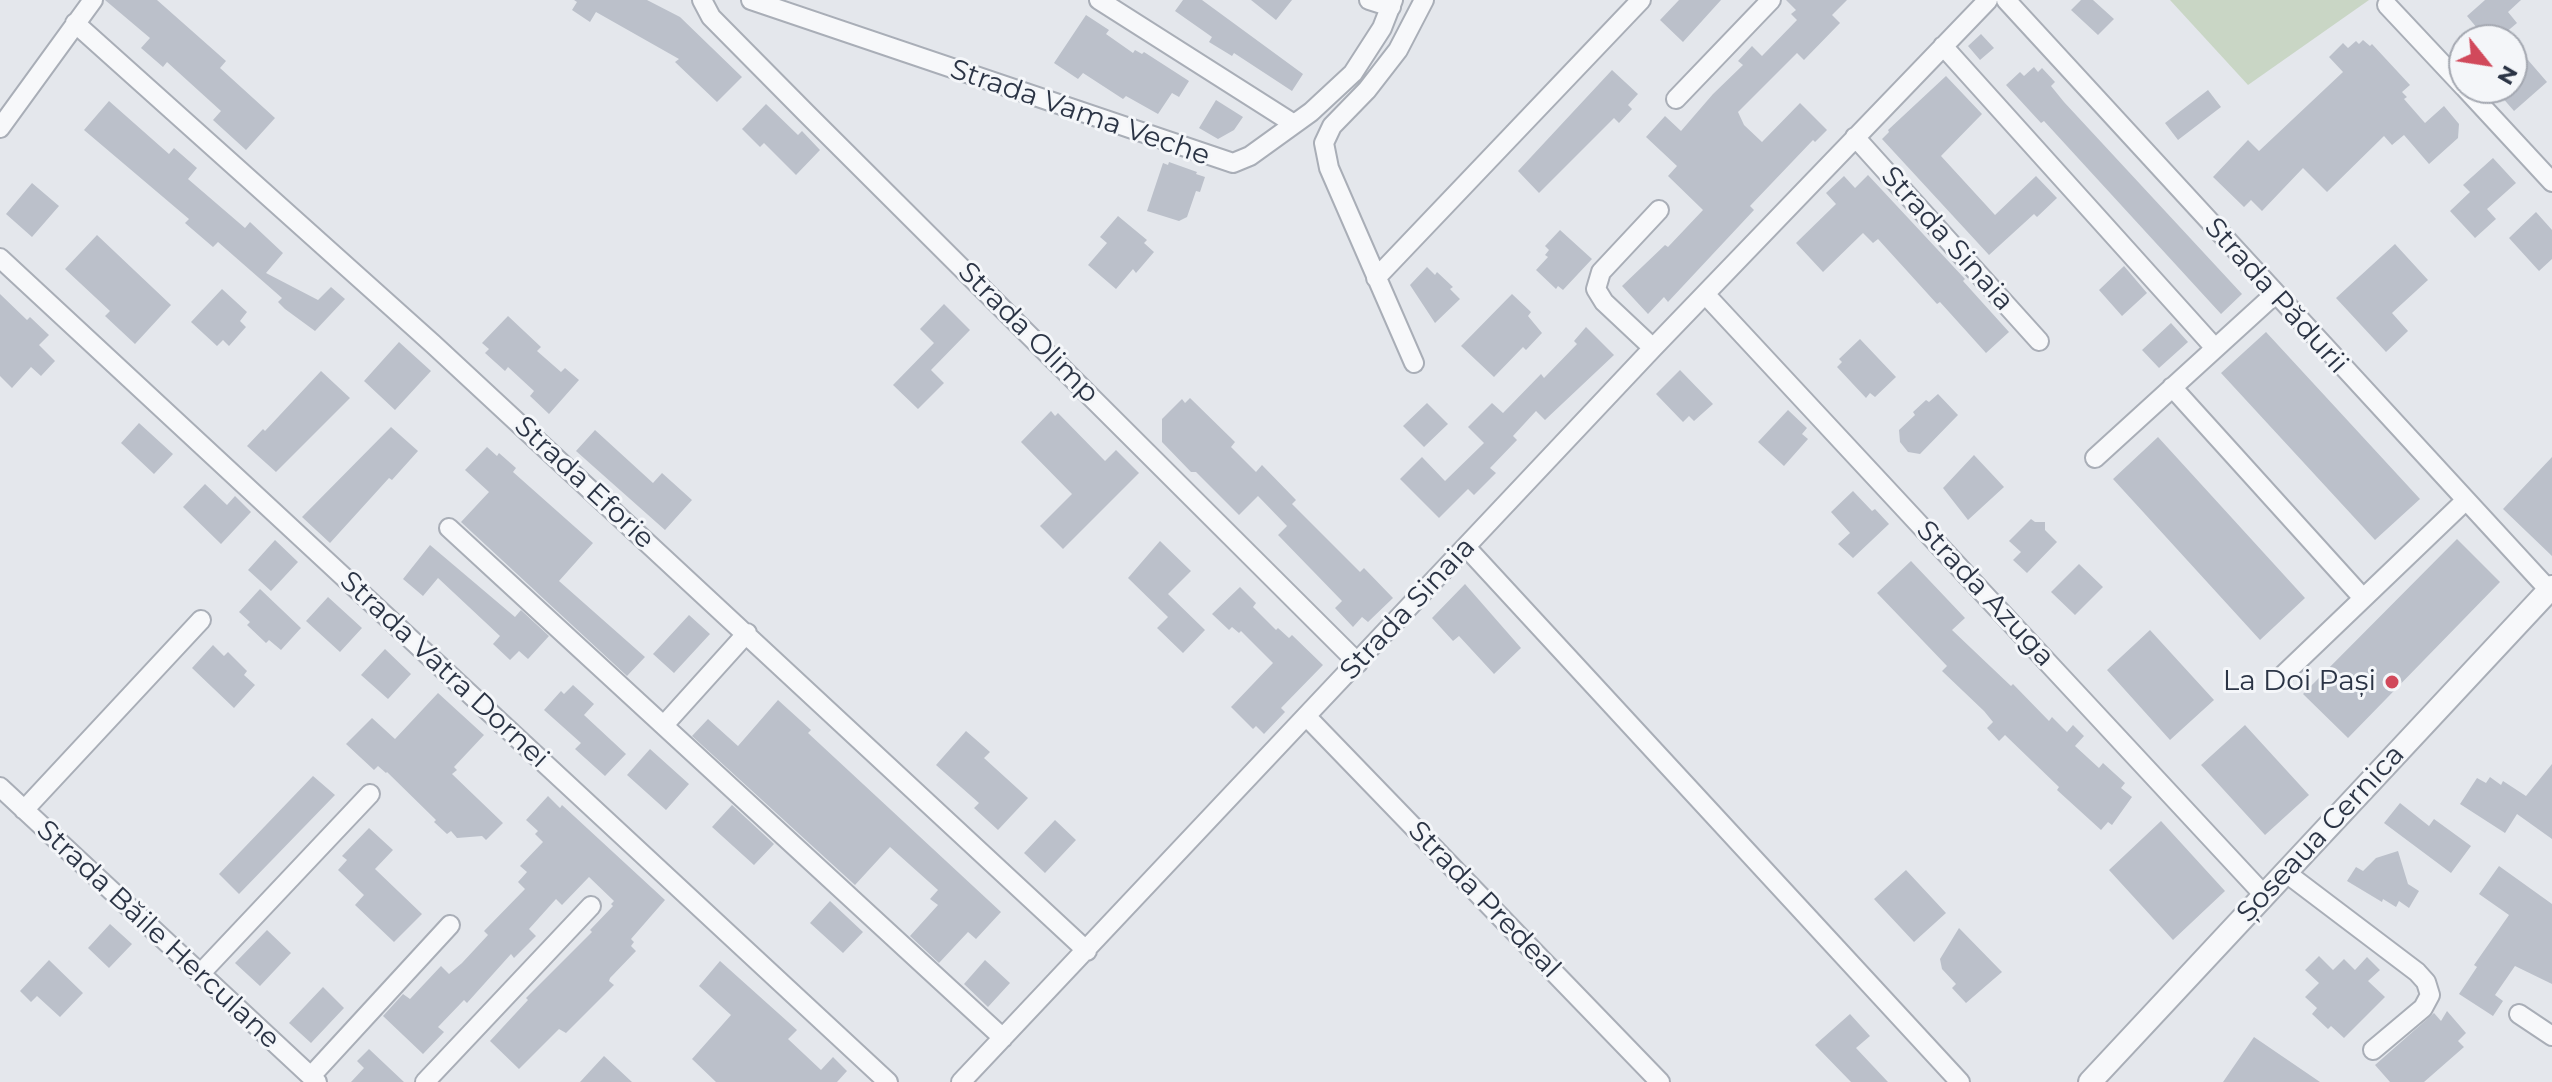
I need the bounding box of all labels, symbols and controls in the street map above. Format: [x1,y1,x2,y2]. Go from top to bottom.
north arrow [2448,24,2528,104]
street label: Strada Vama Veche [946,53,1214,173]
text: N [2491,61,2524,90]
street label: Strada Sinaia [1874,160,2020,318]
street label: Strada Pădurii [2197,211,2355,381]
street label: Strada Olimp [951,256,1105,410]
street label: Strada Eforie [507,410,661,556]
street label: Strada Azuga [1909,514,2061,674]
street label: Strada Sinaia [1334,531,1482,687]
street label: Strada Vatra Dornei [333,565,555,775]
place label: La Doi Pași [2223,665,2376,699]
marker: La Doi Pași [2383,673,2401,691]
street label: Șoseaua Cernica [2230,738,2412,930]
street label: Strada Băile Herculane [30,814,286,1056]
street label: Strada Predeal [1401,815,1567,985]

